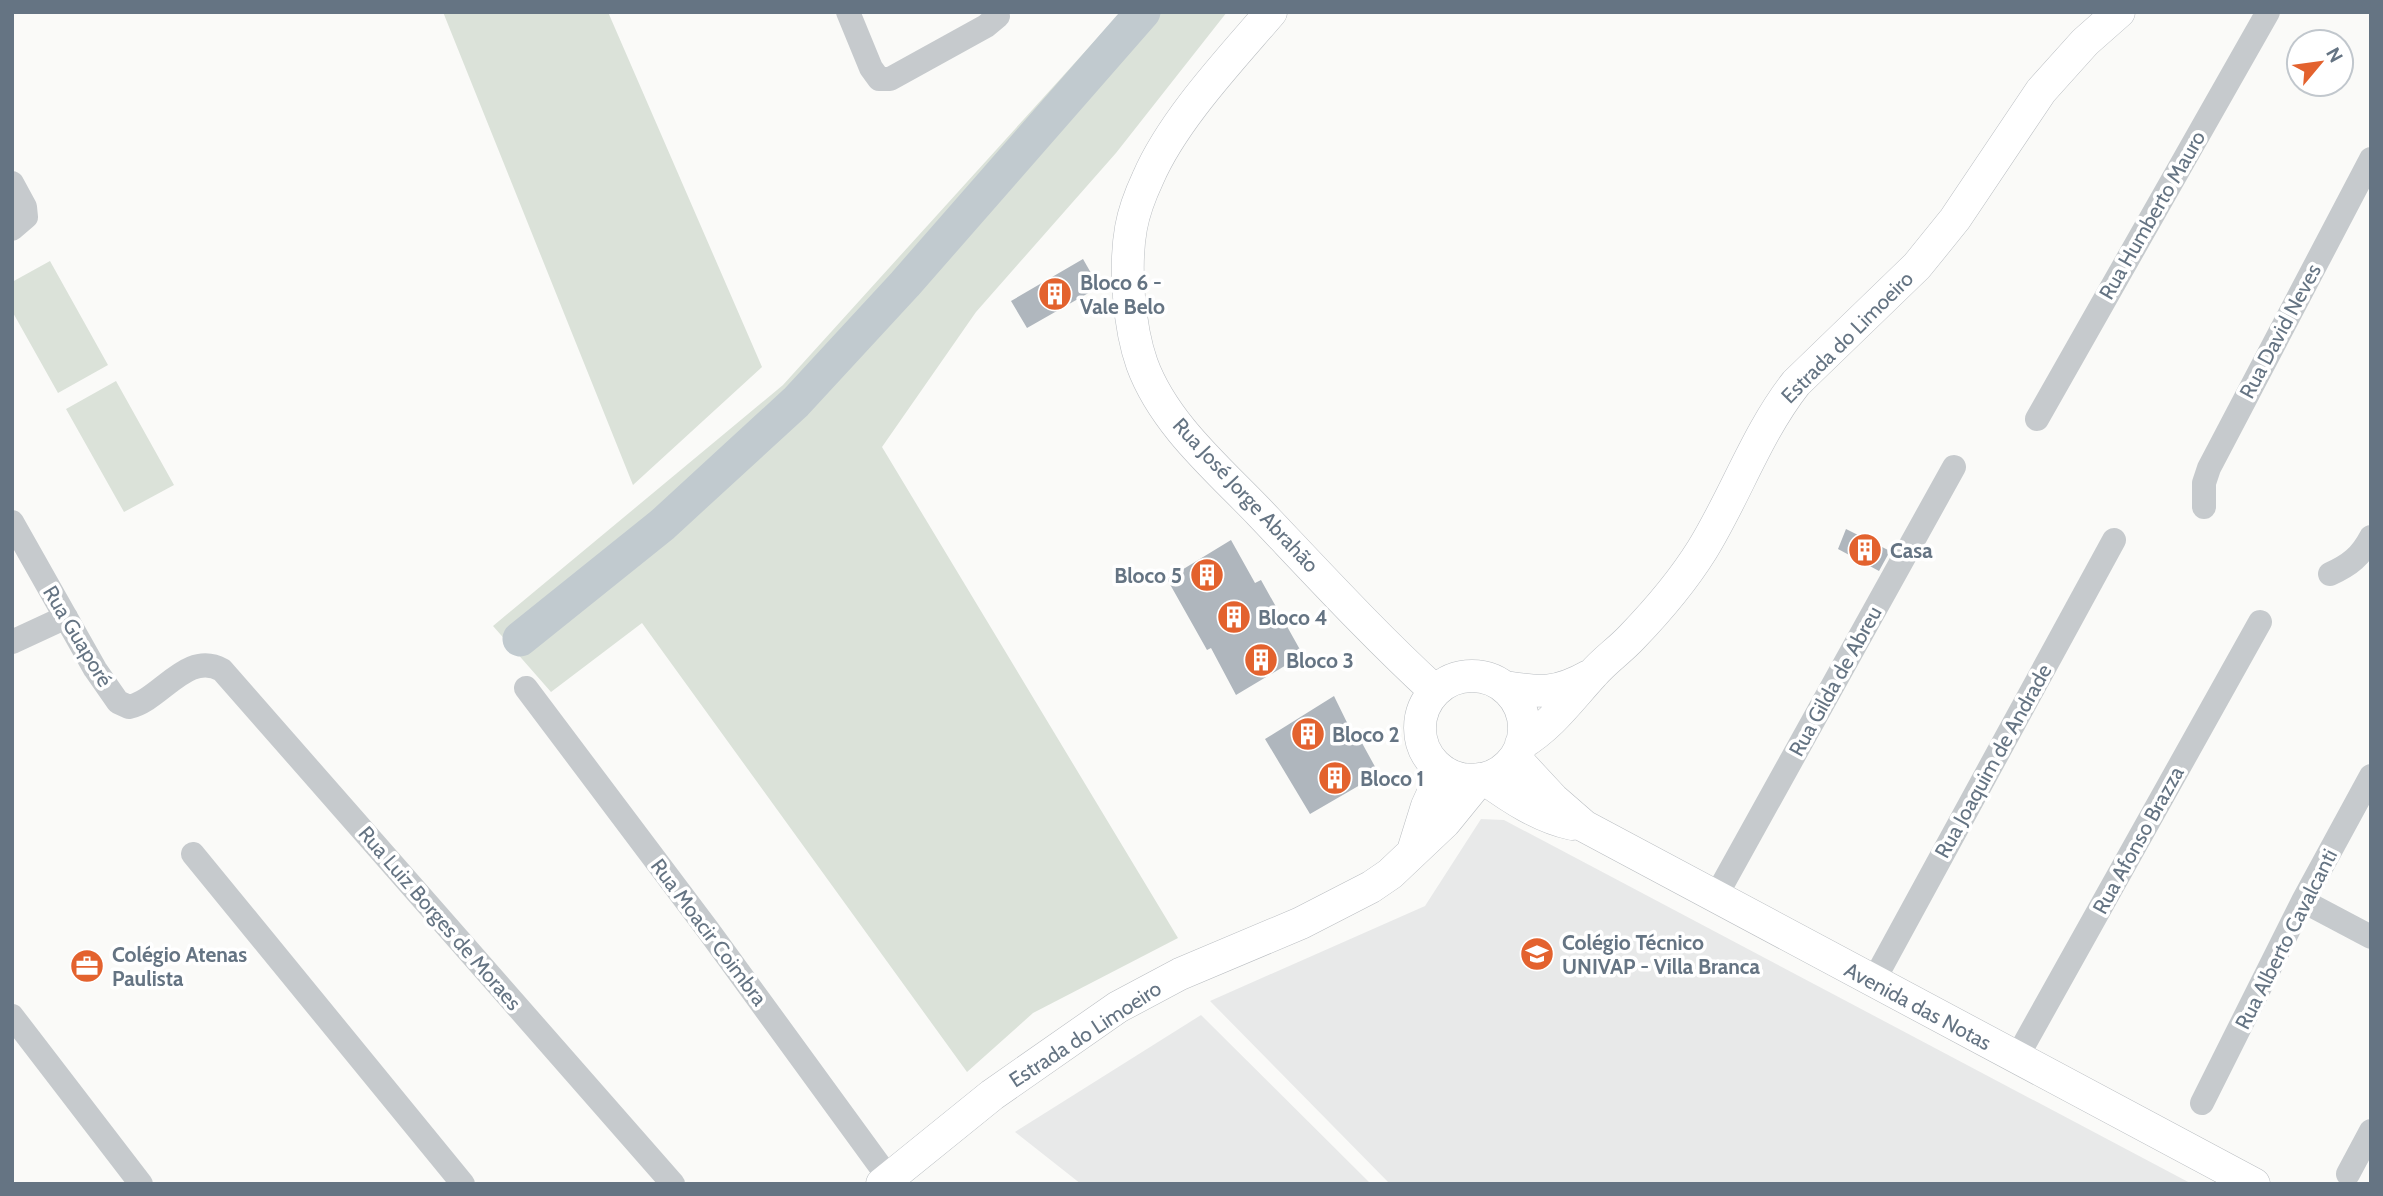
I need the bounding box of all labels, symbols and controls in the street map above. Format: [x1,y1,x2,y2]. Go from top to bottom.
north arrow [2285,28,2355,98]
text: N [2321,44,2348,66]
street label: Rua Humberto Mauro [2094,126,2210,304]
street label: Rua David Neves [2234,259,2326,403]
street label: Estrada do Limoeiro [1776,266,1918,408]
place label: Bloco 6 - Vale Belo [1080,270,1165,319]
building icon: Bloco 6 - Vale Belo [1036,275,1074,313]
street label: Rua José Jorge Abrahão [1168,413,1324,577]
building icon: Casa [1846,531,1884,569]
place label: Casa [1890,538,1933,563]
building icon: Bloco 5 [1188,556,1226,594]
place label: Bloco 5 [1114,563,1182,588]
street label: Rua Guaporé [38,581,118,691]
building icon: Bloco 4 [1215,598,1253,636]
street label: Rua Gilda de Abreu [1783,602,1887,760]
place label: Bloco 4 [1258,605,1328,630]
building icon: Bloco 3 [1242,641,1280,679]
place label: Bloco 3 [1286,648,1354,673]
street label: Rua Joaquim de Andrade [1929,660,2057,862]
building icon: Bloco 2 [1289,715,1327,753]
place label: Bloco 2 [1332,722,1400,747]
building icon: Bloco 1 [1316,759,1354,797]
street label: Rua Afonso Brazza [2087,762,2189,918]
place label: Bloco 1 [1360,766,1424,791]
street label: Rua Luiz Borges de Moraes [353,821,527,1015]
street label: Rua Alberto Cavalcanti [2230,845,2342,1033]
street label: Rua Moacir Coimbra [646,854,772,1010]
place label: Colégio Técnico UNIVAP - Villa Branca [1562,930,1760,979]
school or university icon: Colégio Técnico UNIVAP - Villa Branca [1518,935,1556,973]
place label: Colégio Atenas Paulista [112,942,247,991]
office icon: Colégio Atenas Paulista [68,947,106,985]
street label: Avenida das Notas [1840,957,1996,1055]
street label: Estrada do Limoeiro [1004,975,1166,1093]

